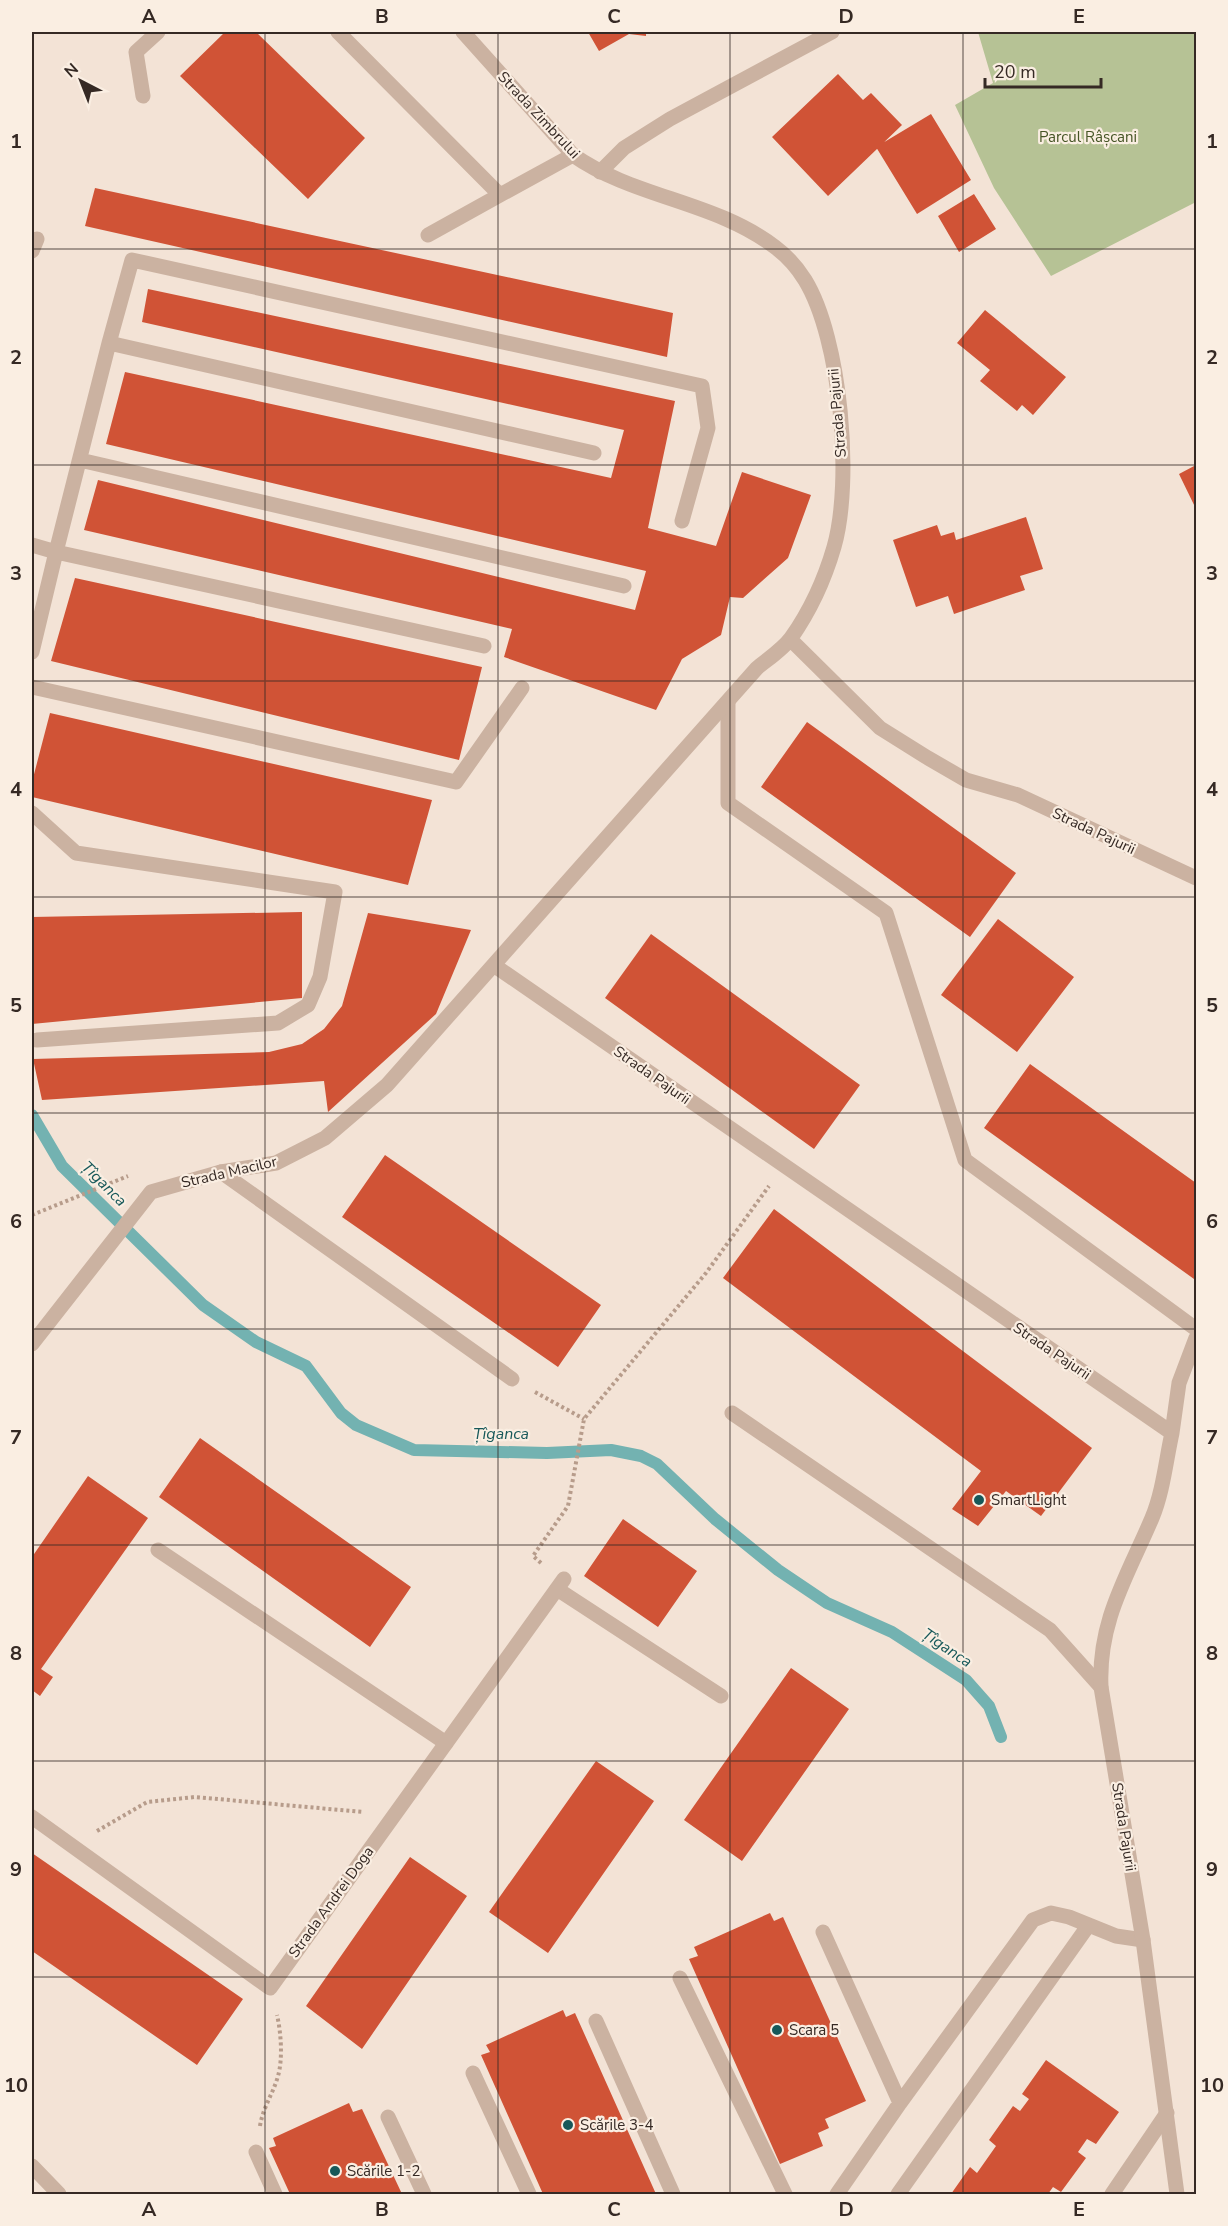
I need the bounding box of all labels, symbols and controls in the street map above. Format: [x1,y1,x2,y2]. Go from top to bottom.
text: A [142,3,157,30]
text: B [375,3,389,30]
text: C [607,3,621,30]
text: D [838,3,854,30]
text: E [1073,3,1085,30]
north arrow [51,51,111,111]
scale bar [985,51,1100,89]
text: N [60,58,83,83]
text: 20 m [994,60,1036,84]
street label: Strada Zimbrului [493,67,585,163]
park label: Parcul Râșcani [1039,127,1137,147]
text: 1 [10,128,22,155]
text: 1 [1206,128,1218,155]
text: 2 [10,344,22,371]
text: 2 [1206,344,1218,371]
street label: Strada Pajurii [823,367,851,459]
text: 3 [10,560,22,587]
text: 3 [1206,560,1218,587]
text: 4 [10,776,22,803]
text: 4 [1206,776,1218,803]
street label: Strada Pajurii [1049,803,1139,859]
text: 5 [10,992,22,1019]
text: 5 [1206,992,1218,1019]
street label: Strada Pajurii [610,1041,694,1109]
street label: Strada Macilor [179,1151,279,1193]
water label: Țîganca [76,1156,132,1212]
text: 6 [10,1208,22,1235]
text: 6 [1206,1208,1218,1235]
street label: Strada Pajurii [1009,1318,1095,1384]
water label: Țîganca [473,1423,529,1445]
text: 7 [10,1424,22,1451]
text: 7 [1206,1424,1218,1451]
place label: SmartLight [991,1490,1067,1510]
marker: SmartLight [972,1493,986,1507]
water label: Țîganca [918,1623,976,1673]
text: 8 [10,1640,22,1667]
text: 8 [1206,1640,1218,1667]
street label: Strada Pajurii [1107,1781,1141,1873]
street label: Strada Andrei Doga [284,1842,378,1962]
text: 9 [10,1856,22,1883]
text: 9 [1206,1856,1218,1883]
place label: Scara 5 [789,2020,839,2040]
marker: Scara 5 [770,2023,784,2037]
text: 10 [4,2072,28,2099]
text: 10 [1200,2072,1224,2099]
place label: Scările 3-4 [580,2115,653,2135]
marker: Scările 3-4 [561,2118,575,2132]
place label: Scările 1-2 [347,2161,420,2181]
marker: Scările 1-2 [328,2164,342,2178]
text: A [142,2196,157,2223]
text: B [375,2196,389,2223]
text: C [607,2196,621,2223]
text: D [838,2196,854,2223]
text: E [1073,2196,1085,2223]

